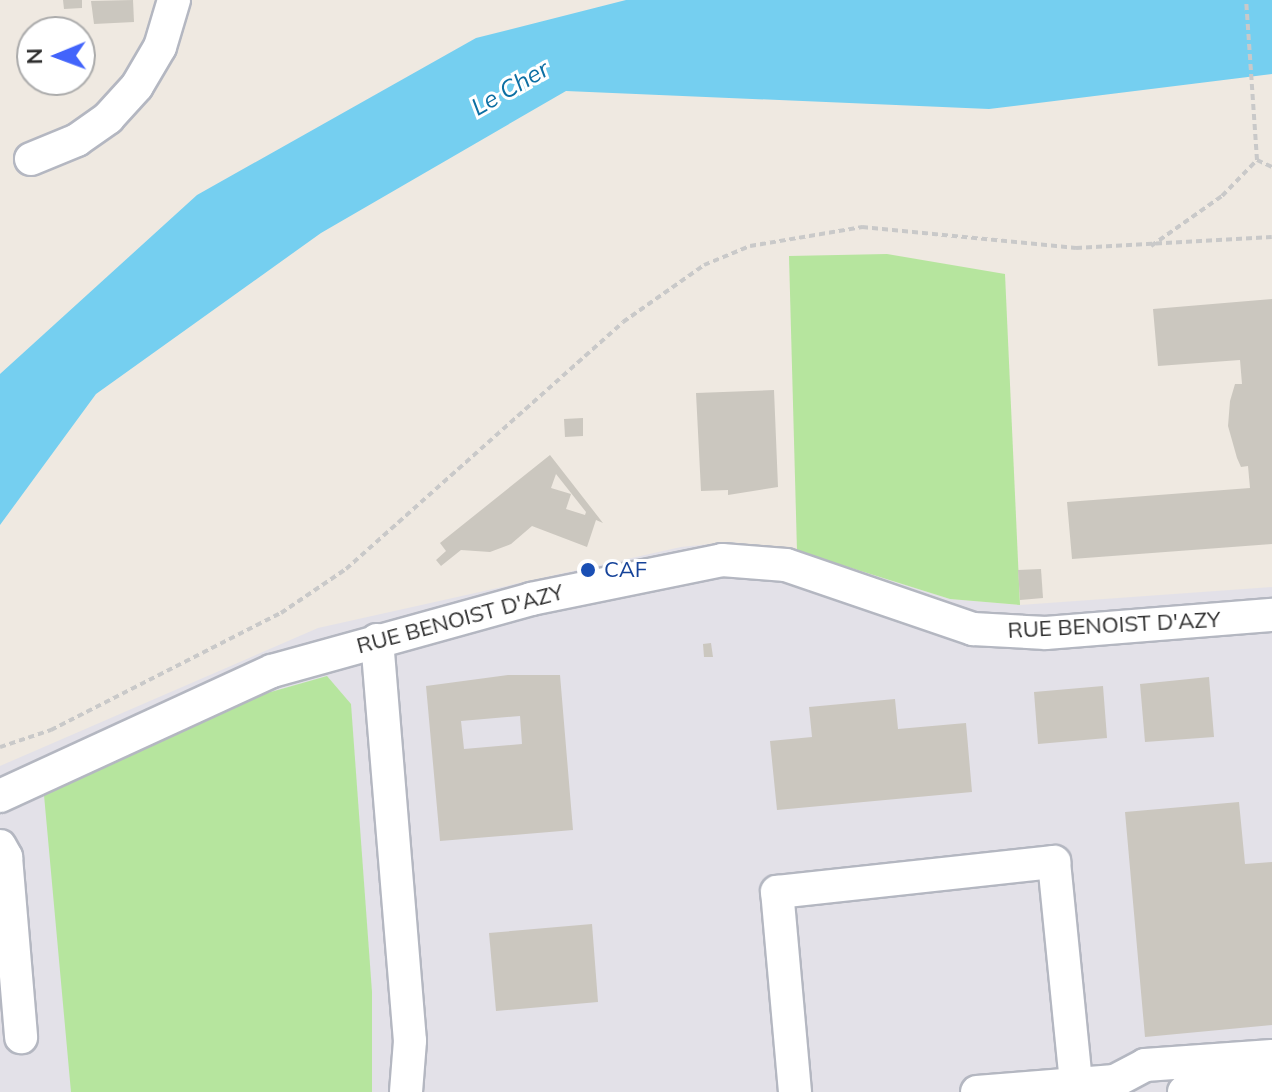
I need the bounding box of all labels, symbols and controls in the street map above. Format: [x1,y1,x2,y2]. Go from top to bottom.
north arrow [16,16,96,96]
text: N [20,48,48,65]
water label: Le Cher [466,54,554,122]
place label: CAF [604,557,647,583]
marker: CAF [579,561,597,579]
street label: RUE BENOIST D'AZY [354,579,566,659]
street label: RUE BENOIST D'AZY [1007,606,1221,644]

